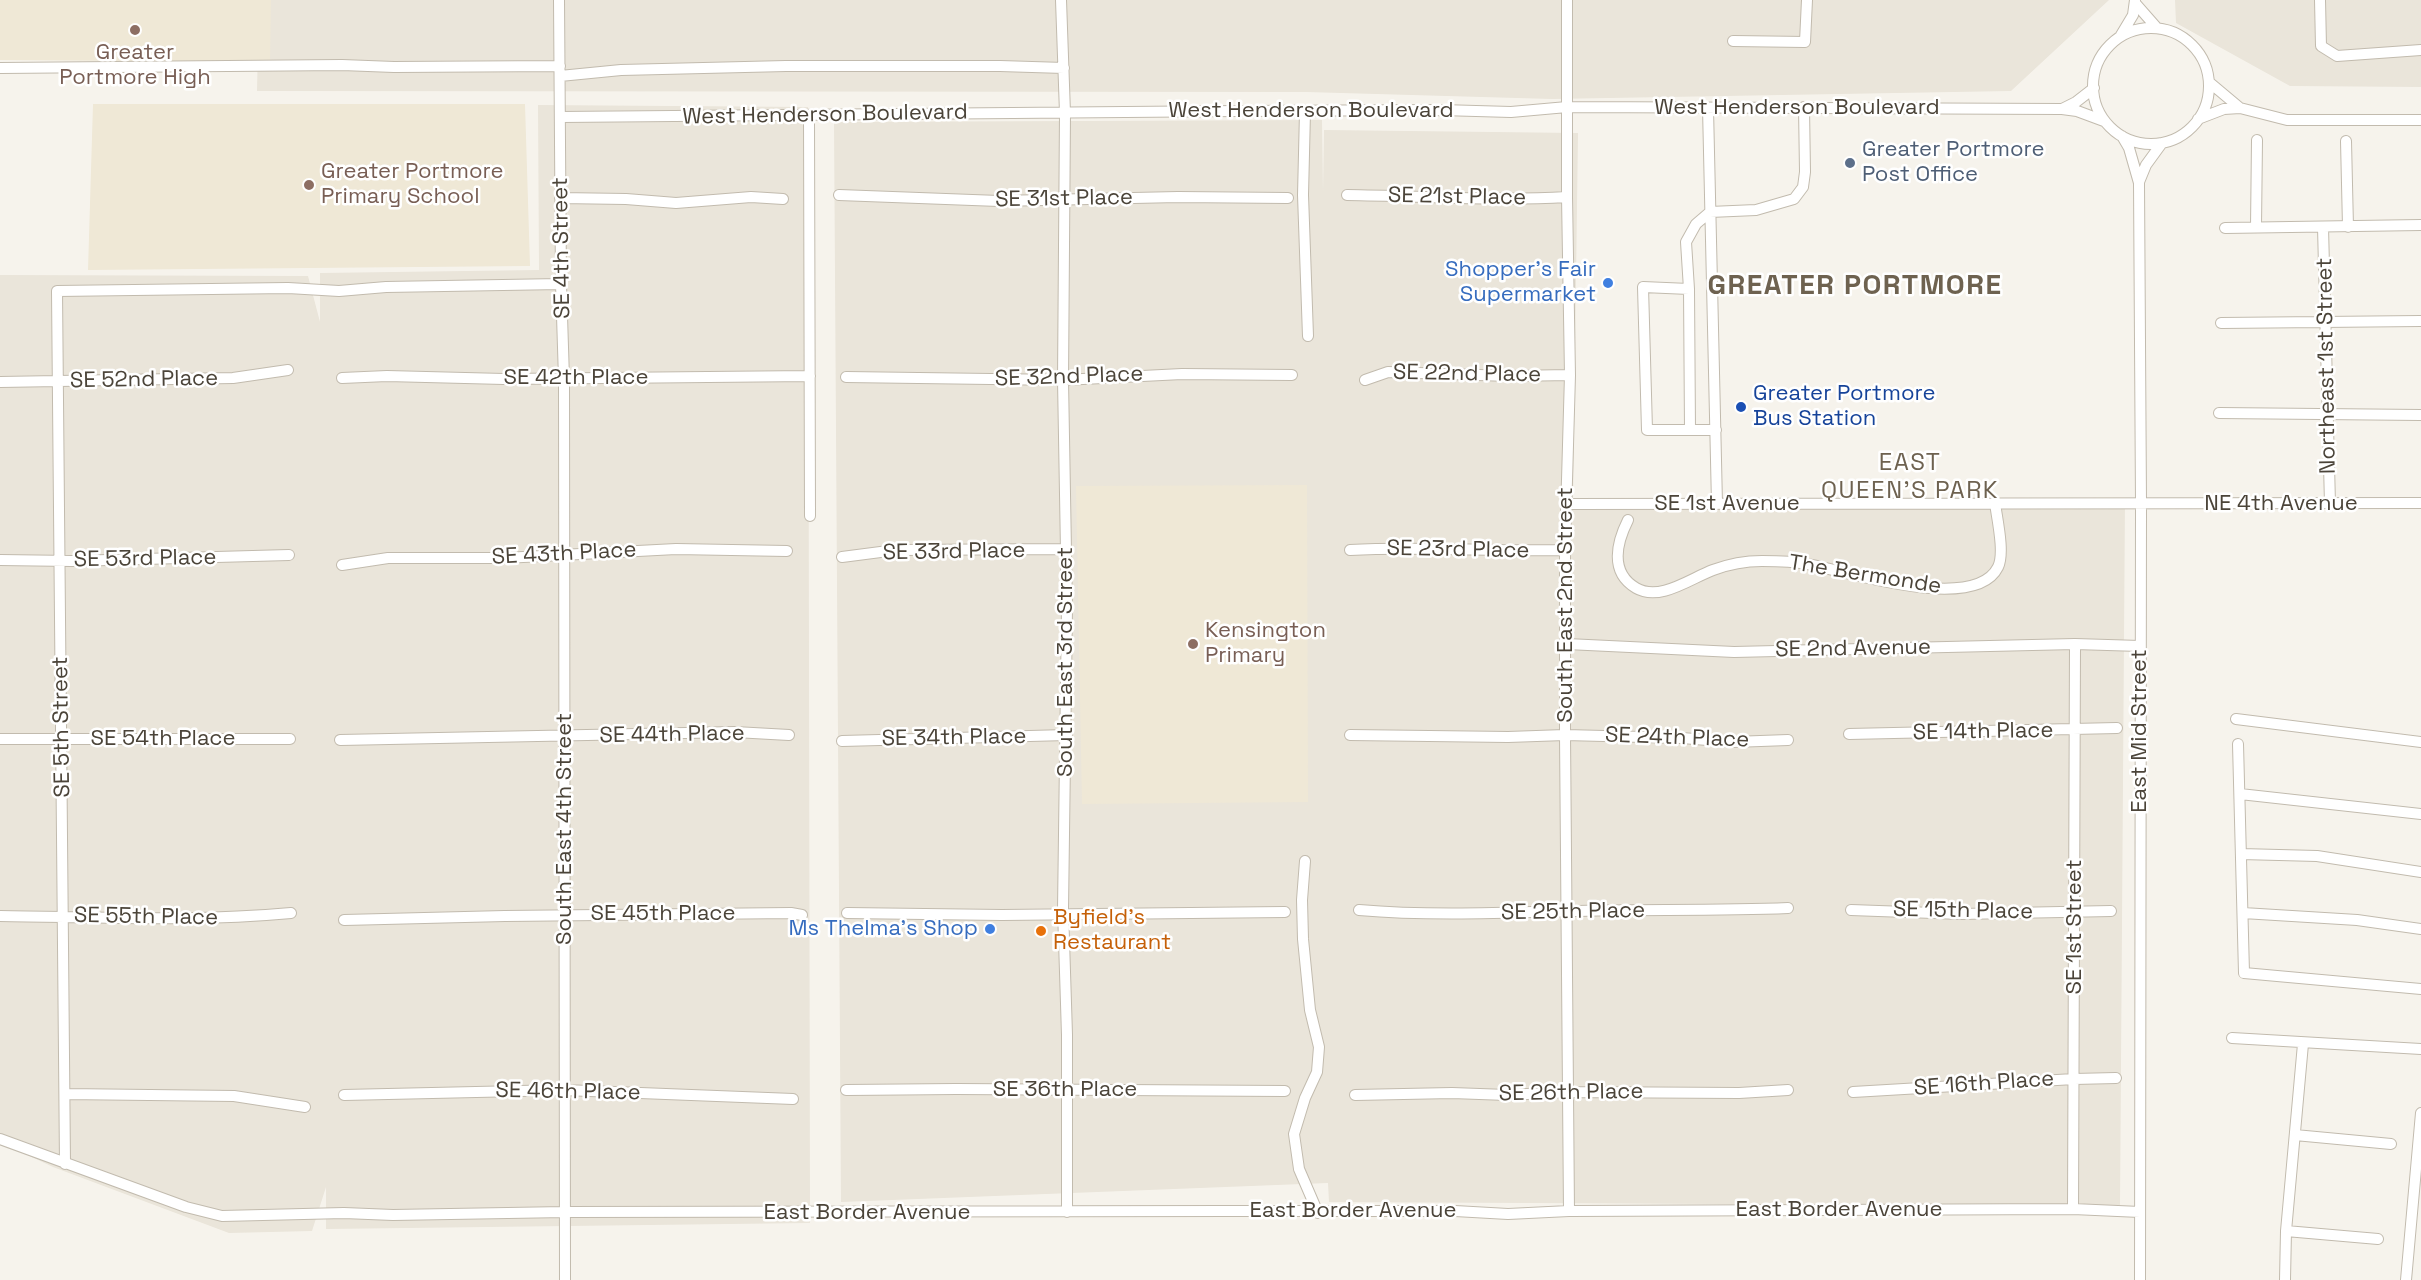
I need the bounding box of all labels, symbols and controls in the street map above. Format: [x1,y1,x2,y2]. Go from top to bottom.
marker: Greater Portmore High [128,23,142,37]
place label: Greater Portmore High [59,40,211,92]
street label: West Henderson Boulevard [1654,95,1940,121]
street label: West Henderson Boulevard [1168,98,1454,124]
street label: West Henderson Boulevard [682,99,968,131]
place label: Greater Portmore Post Office [1862,137,2044,188]
marker: Greater Portmore Post Office [1843,156,1857,170]
place label: Greater Portmore Primary School [321,159,503,210]
street label: SE 4th Street [548,177,576,319]
marker: Greater Portmore Primary School [302,178,316,192]
street label: SE 21st Place [1388,183,1526,211]
street label: SE 31st Place [995,185,1133,213]
place label: Shopper's Fair Supermarket [1445,257,1596,308]
street label: Northeast 1st Street [2312,258,2342,474]
district label: GREATER PORTMORE [1708,269,2002,303]
marker: Shopper's Fair Supermarket [1601,276,1615,290]
street label: SE 22nd Place [1393,360,1541,388]
street label: SE 32nd Place [994,361,1144,393]
street label: SE 42th Place [504,365,648,391]
street label: SE 52nd Place [70,366,218,394]
place label: Greater Portmore Bus Station [1753,381,1935,433]
marker: Greater Portmore Bus Station [1734,400,1748,414]
district label: EAST QUEEN'S PARK [1821,449,1999,505]
street label: South East 2nd Street [1553,487,1579,723]
street label: SE 1st Avenue [1654,491,1800,517]
street label: NE 4th Avenue [2204,491,2358,517]
street label: SE 23rd Place [1386,536,1530,564]
street label: SE 43th Place [491,537,637,571]
street label: SE 33rd Place [882,538,1026,566]
street label: SE 53rd Place [73,545,217,573]
street label: South East 3rd Street [1053,547,1079,777]
street label: The Bermonde [1787,550,1943,600]
place label: Kensington Primary [1205,618,1326,670]
street label: SE 2nd Avenue [1775,634,1931,664]
marker: Kensington Primary [1186,637,1200,651]
street label: East Mid Street [2127,649,2153,813]
street label: SE 5th Street [48,656,76,798]
street label: South East 4th Street [552,713,578,945]
street label: SE 14th Place [1912,718,2054,746]
street label: SE 44th Place [599,721,745,749]
street label: SE 24th Place [1604,722,1750,754]
street label: SE 34th Place [881,724,1027,752]
street label: SE 54th Place [91,726,235,752]
street label: SE 1st Street [2062,859,2088,995]
street label: SE 15th Place [1893,897,2033,925]
street label: SE 25th Place [1501,898,1645,926]
street label: SE 45th Place [591,901,735,927]
street label: SE 55th Place [74,903,218,931]
place label: Byfield's Restaurant [1053,905,1171,956]
place label: Ms Thelma's Shop [788,916,978,942]
marker: Ms Thelma's Shop [983,922,997,936]
marker: Byfield's Restaurant [1034,924,1048,938]
street label: SE 16th Place [1913,1066,2055,1102]
street label: SE 36th Place [993,1077,1137,1103]
street label: SE 46th Place [495,1078,641,1106]
street label: SE 26th Place [1498,1079,1644,1107]
street label: East Border Avenue [1736,1197,1942,1223]
street label: East Border Avenue [1250,1198,1456,1224]
street label: East Border Avenue [764,1200,970,1226]

